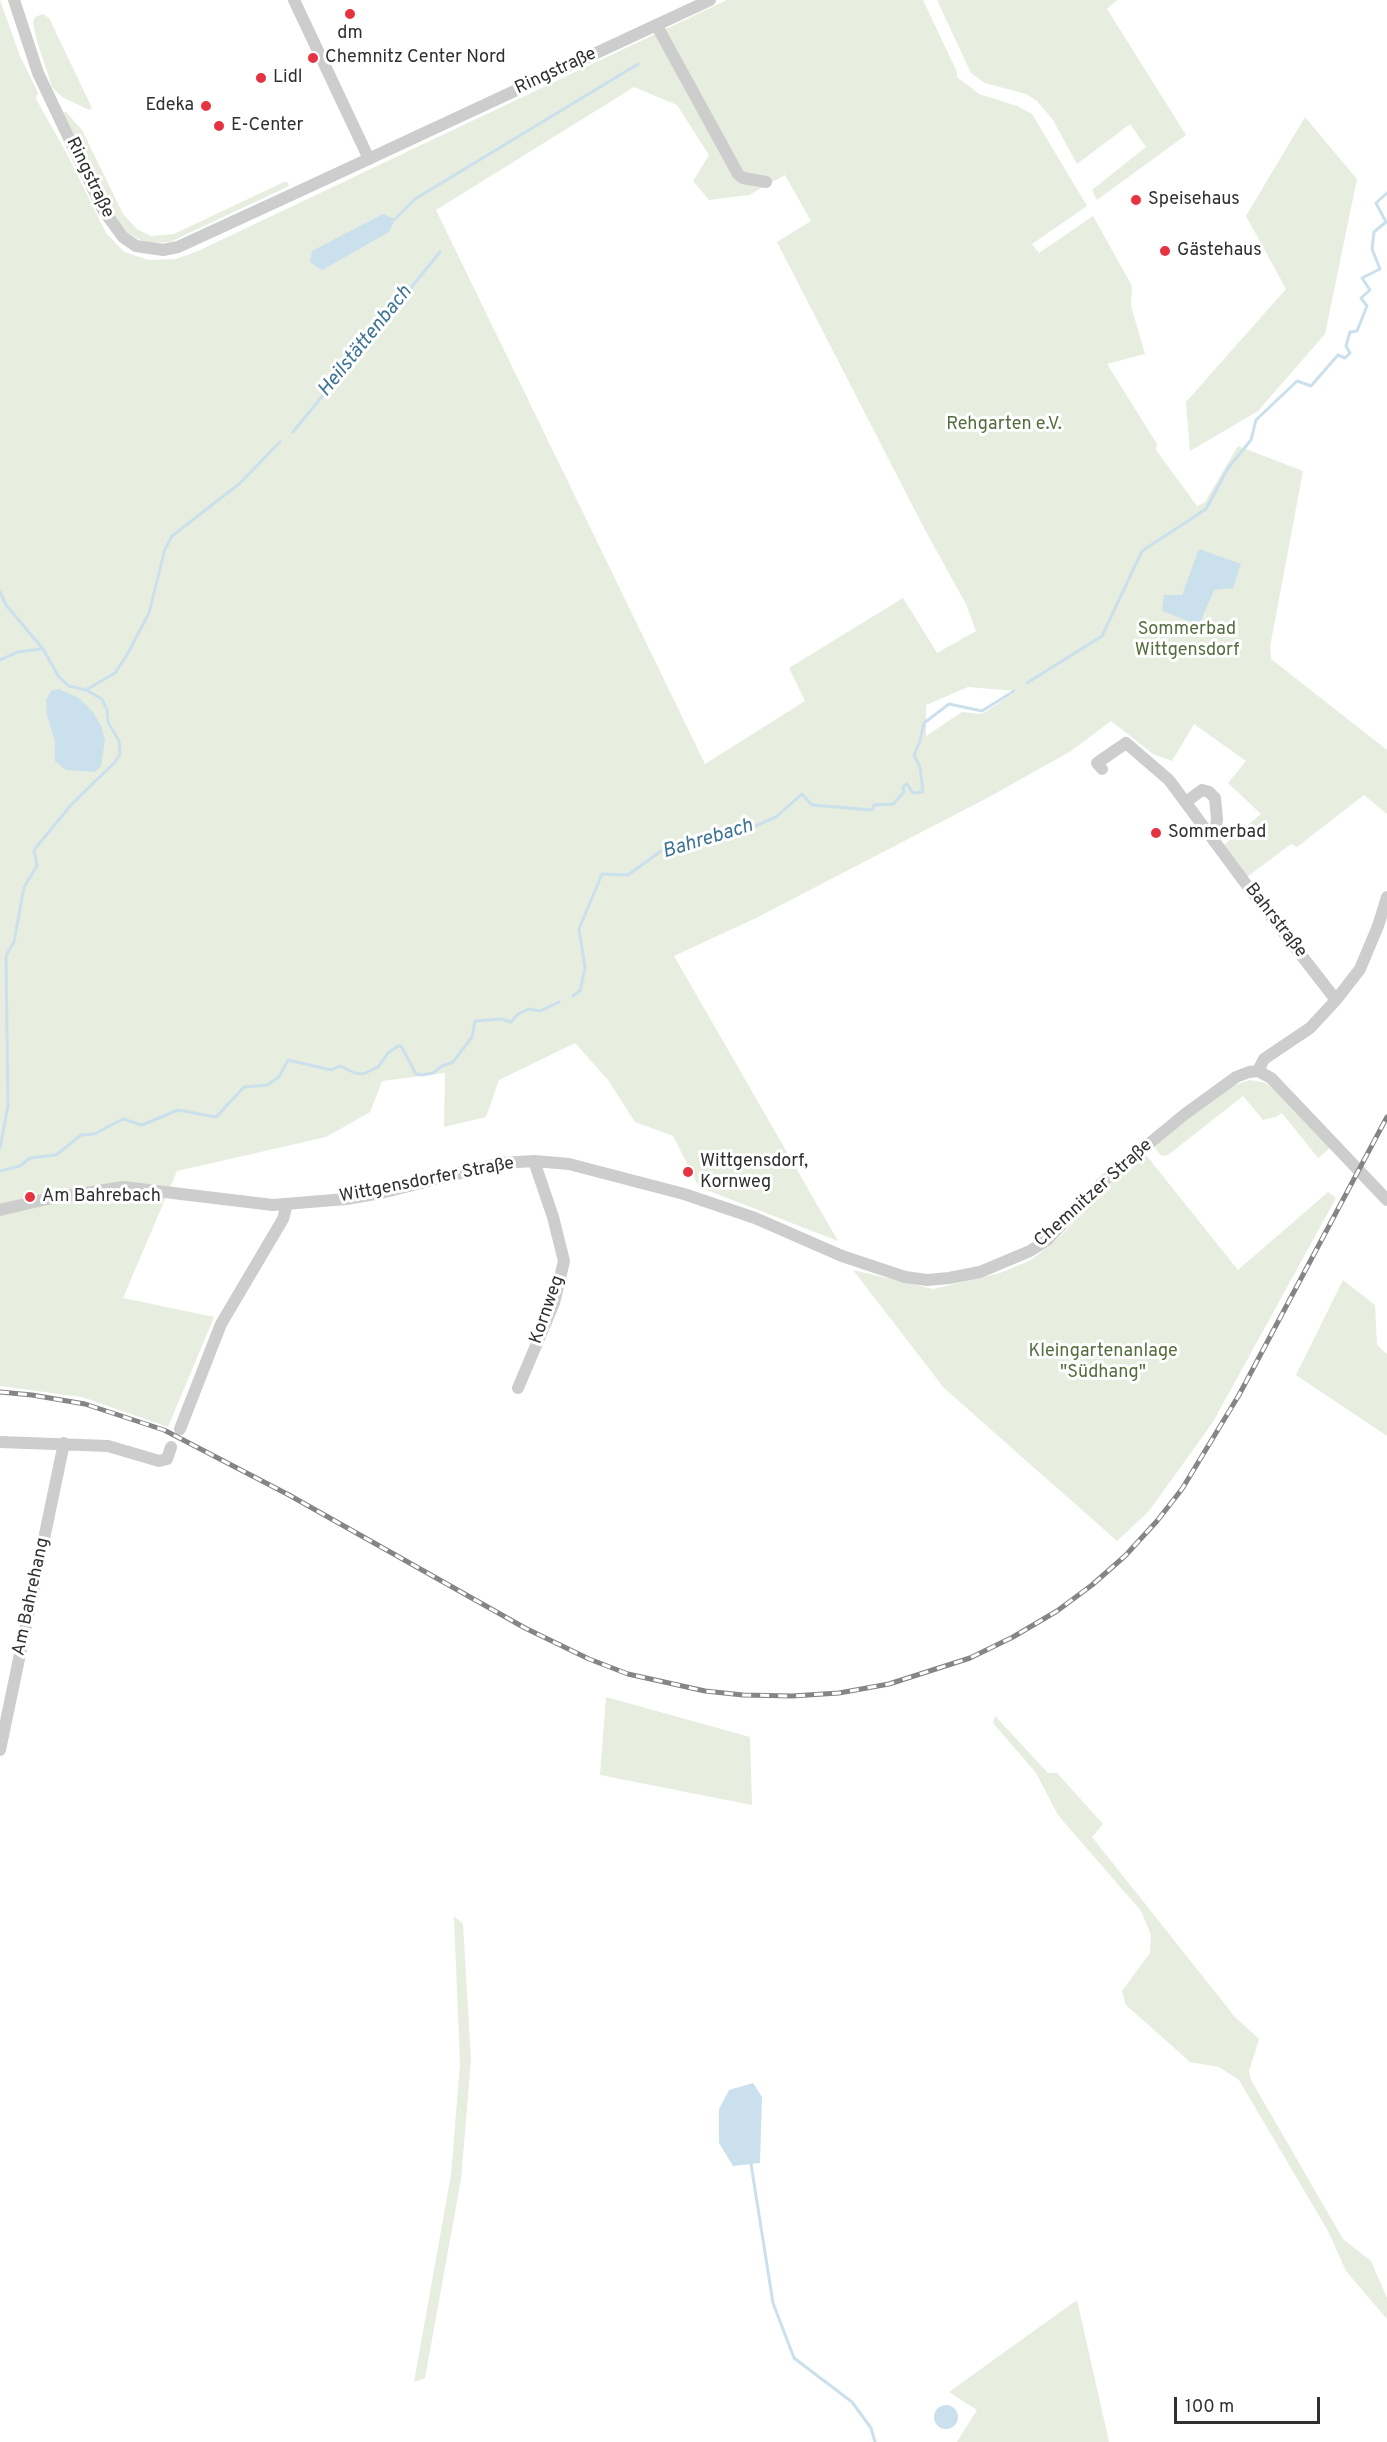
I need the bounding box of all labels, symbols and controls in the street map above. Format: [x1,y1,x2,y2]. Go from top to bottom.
marker: dm [343,7,357,21]
place label: dm [337,23,363,45]
street label: Ringstraße [512,44,600,100]
place label: Chemnitz Center Nord [325,47,506,69]
marker: Chemnitz Center Nord [306,51,320,65]
place label: Lidl [273,67,302,89]
marker: Lidl [254,71,268,85]
place label: Edeka [145,95,194,117]
marker: Edeka [199,99,213,113]
place label: E-Center [231,115,304,137]
marker: E-Center [212,119,226,133]
street label: Ringstraße [60,134,118,222]
place label: Speisehaus [1148,189,1240,211]
marker: Speisehaus [1129,193,1143,207]
place label: Gästehaus [1177,240,1262,262]
marker: Gästehaus [1158,244,1172,258]
water label: Heilstättenbach [314,282,418,402]
park label: Rehgarten e.V. [946,414,1062,436]
park label: Sommerbad Wittgensdorf [1135,619,1239,662]
water label: Bahrebach [660,815,756,865]
place label: Sommerbad [1168,822,1266,844]
marker: Sommerbad [1149,826,1163,840]
street label: Bahrstraße [1239,879,1311,963]
street label: Chemnitzer Straße [1031,1135,1157,1253]
place label: Wittgensdorf, Kornweg [700,1151,808,1194]
street label: Wittgensdorfer Straße [338,1153,516,1209]
marker: Wittgensdorf, Kornweg [681,1165,695,1179]
place label: Am Bahrebach [42,1186,161,1208]
marker: Am Bahrebach [23,1190,37,1204]
street label: Kornweg [526,1273,570,1347]
park label: Kleingartenanlage "Südhang" [1028,1341,1178,1384]
street label: Am Bahrehang [9,1536,55,1658]
scale bar [1177,2385,1322,2423]
text: 100 m [1185,2396,1234,2419]

